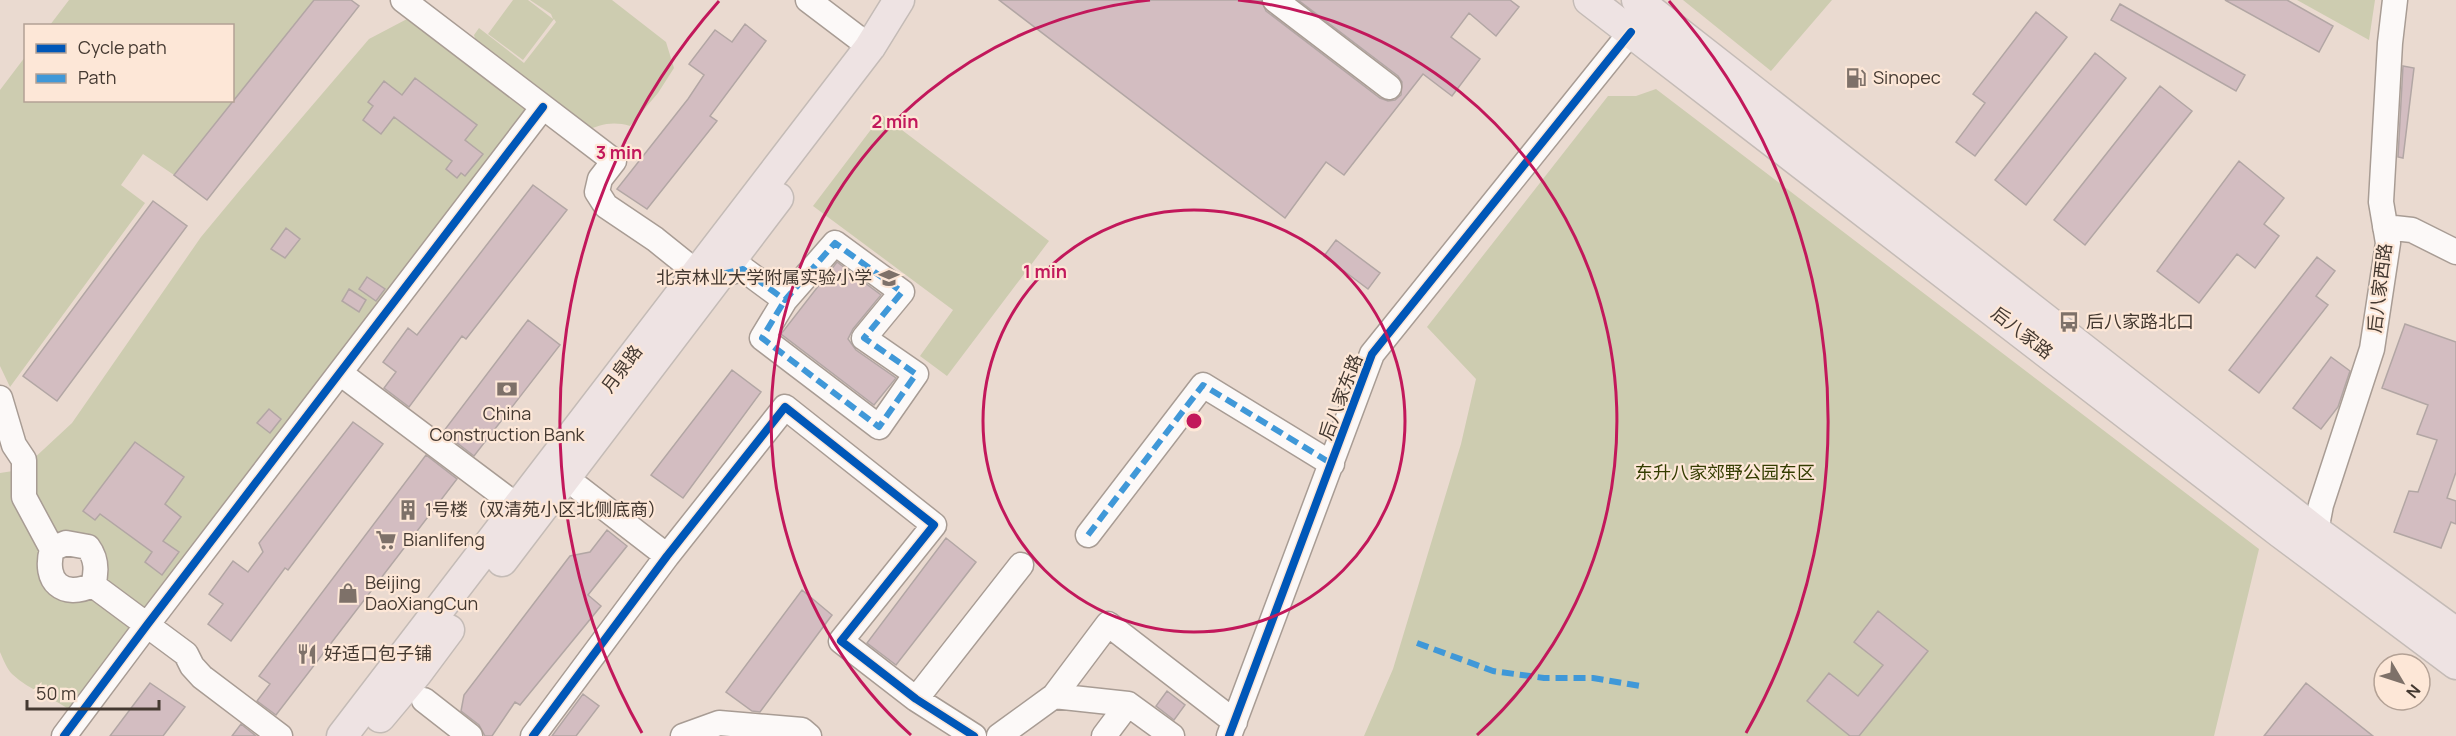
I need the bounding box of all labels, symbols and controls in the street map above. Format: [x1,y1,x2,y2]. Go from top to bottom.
legend [24,24,234,102]
text: Cycle path [78,35,167,59]
text: Path [78,65,116,89]
place label: Sinopec [1873,65,1941,89]
fuel station icon: Sinopec [1844,66,1868,90]
text: 2 min [872,109,918,133]
text: 3 min [596,140,642,164]
street label: 后八家西路 [2362,242,2396,334]
text: 1 min [1023,259,1067,283]
place label: 北京林业大学附属实验小学 [656,265,872,289]
school or university icon: 北京林业大学附属实验小学 [877,266,901,290]
street label: 后八家路 [1987,301,2058,364]
place label: 后八家路北口 [2086,309,2194,333]
bus stop icon: 后八家路北口 [2057,310,2081,334]
street label: 月泉路 [595,340,647,397]
street label: 后八家东路 [1313,350,1367,443]
bank icon: China Construction Bank [495,377,519,401]
place label: China Construction Bank [429,401,586,446]
centre of rings [1184,411,1204,431]
park label: 东升八家郊野公园东区 [1635,460,1815,484]
place label: 1号楼（双清苑小区北侧底商） [425,497,666,521]
building icon: 1号楼（双清苑小区北侧底商） [396,498,420,522]
place label: Bianlifeng [403,527,485,551]
supermarket icon: Bianlifeng [374,528,398,552]
place label: Beijing DaoXiangCun [365,570,478,615]
shop icon: Beijing DaoXiangCun [336,581,360,605]
place label: 好适口包子铺 [324,641,432,665]
restaurant icon: 好适口包子铺 [295,642,319,666]
north arrow [2372,652,2432,712]
scale bar [27,673,159,711]
text: N [2401,680,2426,703]
text: 50 m [36,681,76,705]

